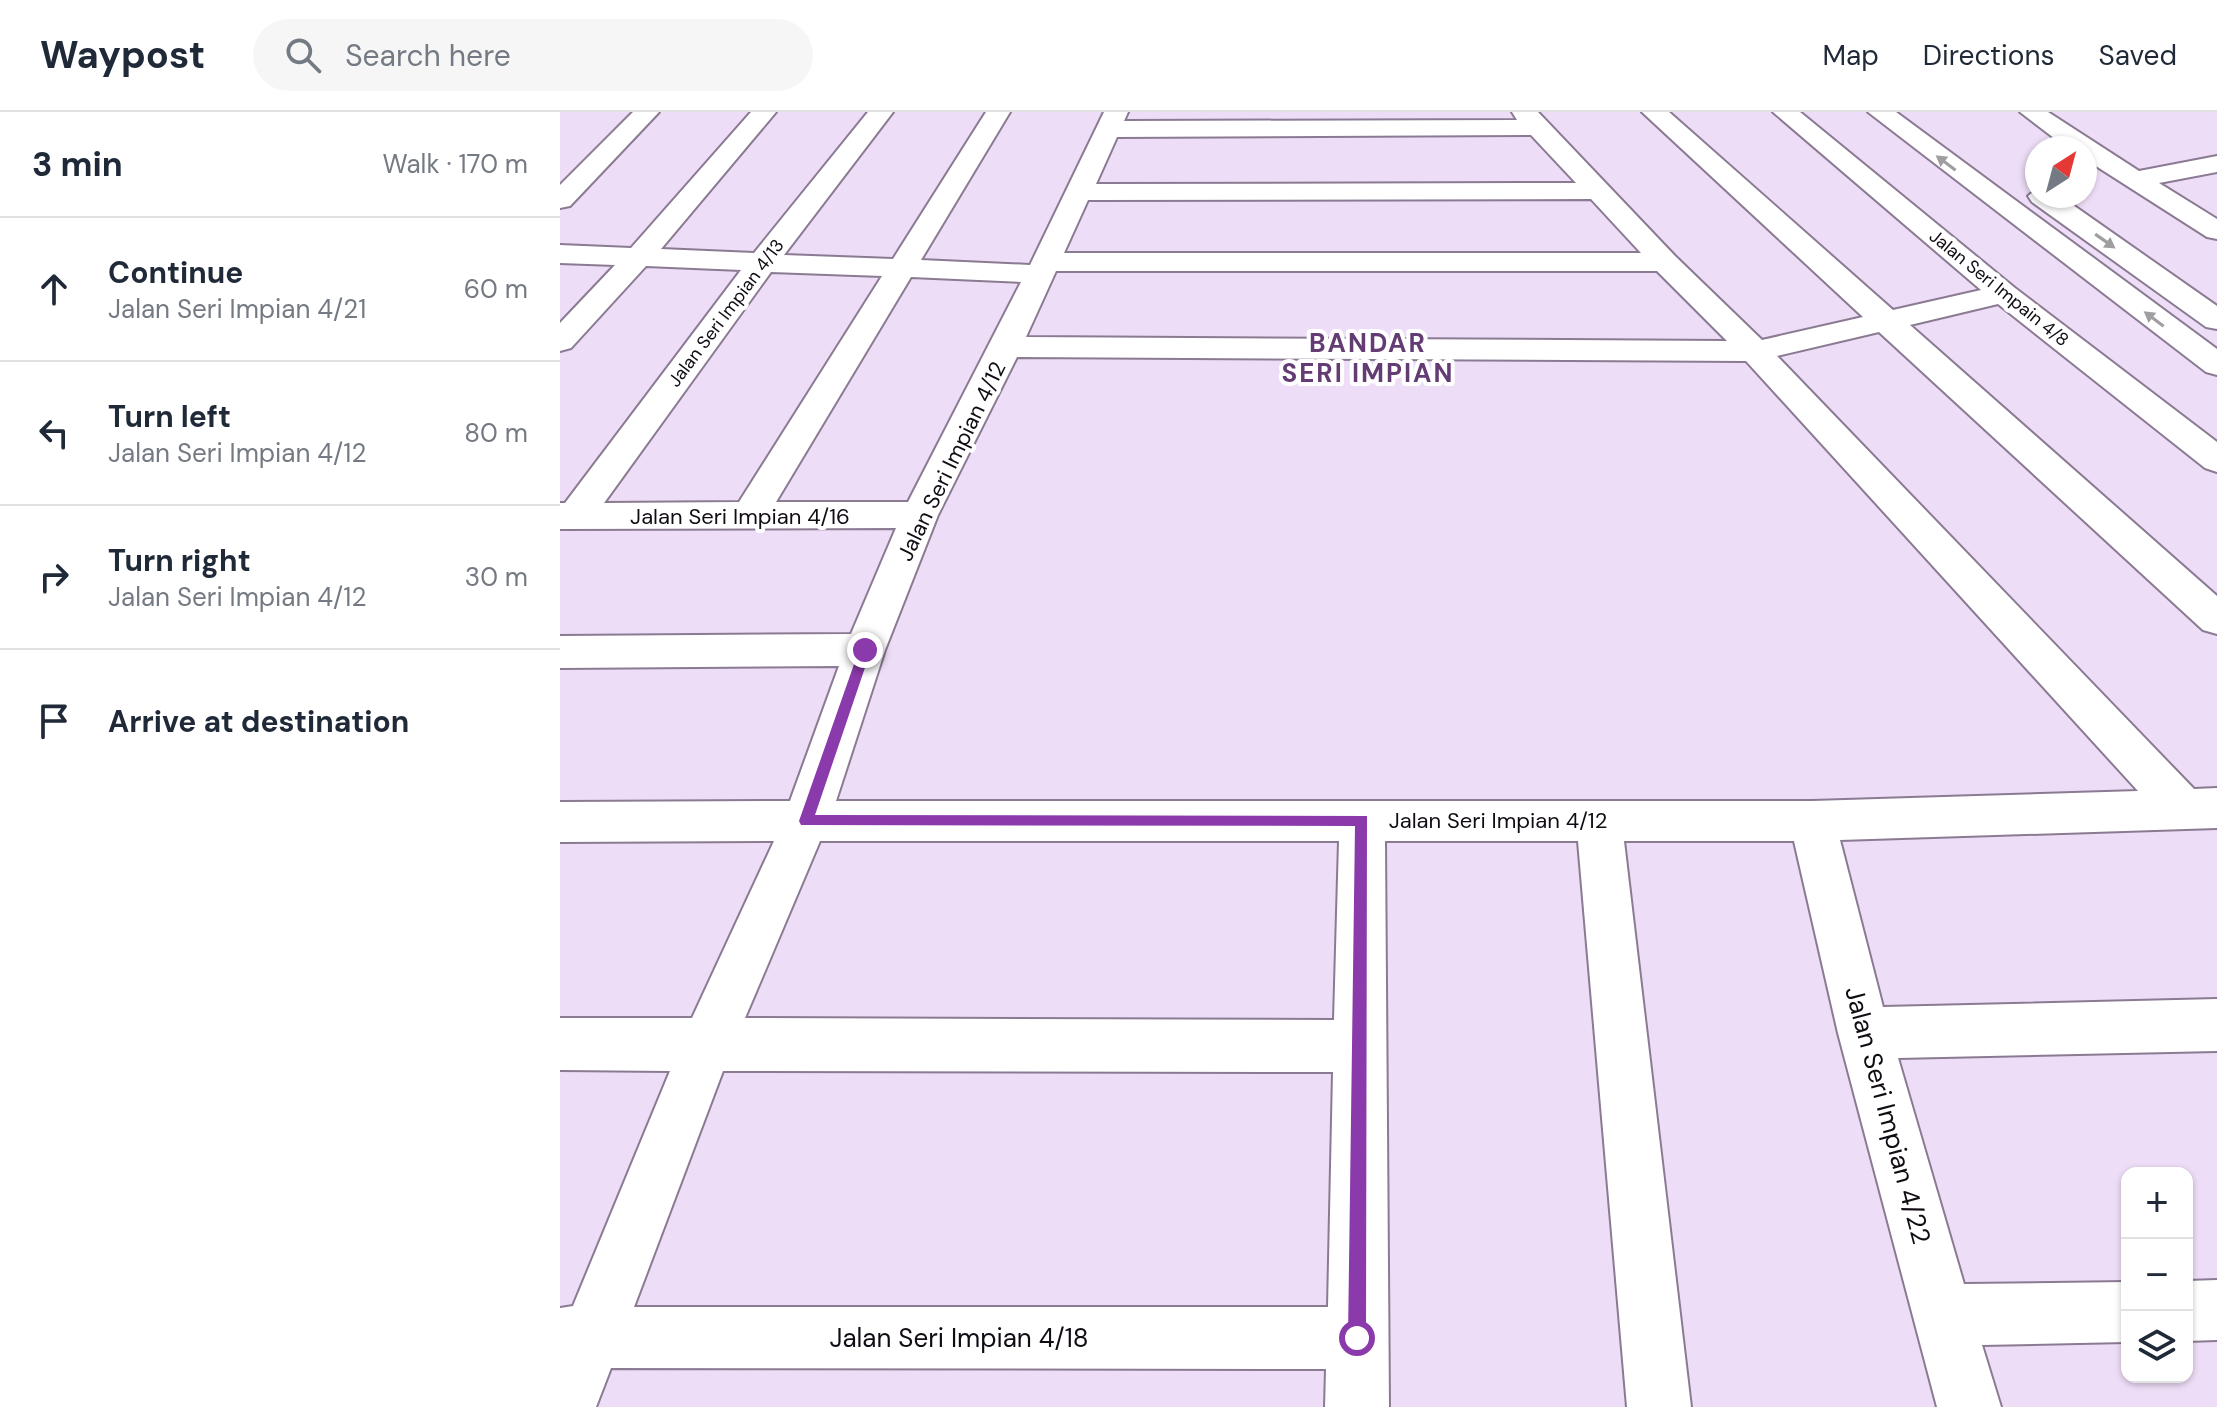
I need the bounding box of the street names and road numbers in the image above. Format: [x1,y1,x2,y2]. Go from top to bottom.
street label: Jalan Seri Impain 4/8 [1924,224,2074,352]
street label: Jalan Seri Impian 4/13 [663,234,789,392]
street label: Jalan Seri Impian 4/12 [890,357,1012,566]
street label: Jalan Seri Impian 4/16 [630,502,850,531]
street label: Jalan Seri Impian 4/12 [1389,806,1607,835]
street label: Jalan Seri Impian 4/22 [1837,982,1939,1248]
street label: Jalan Seri Impian 4/18 [829,1321,1089,1355]

